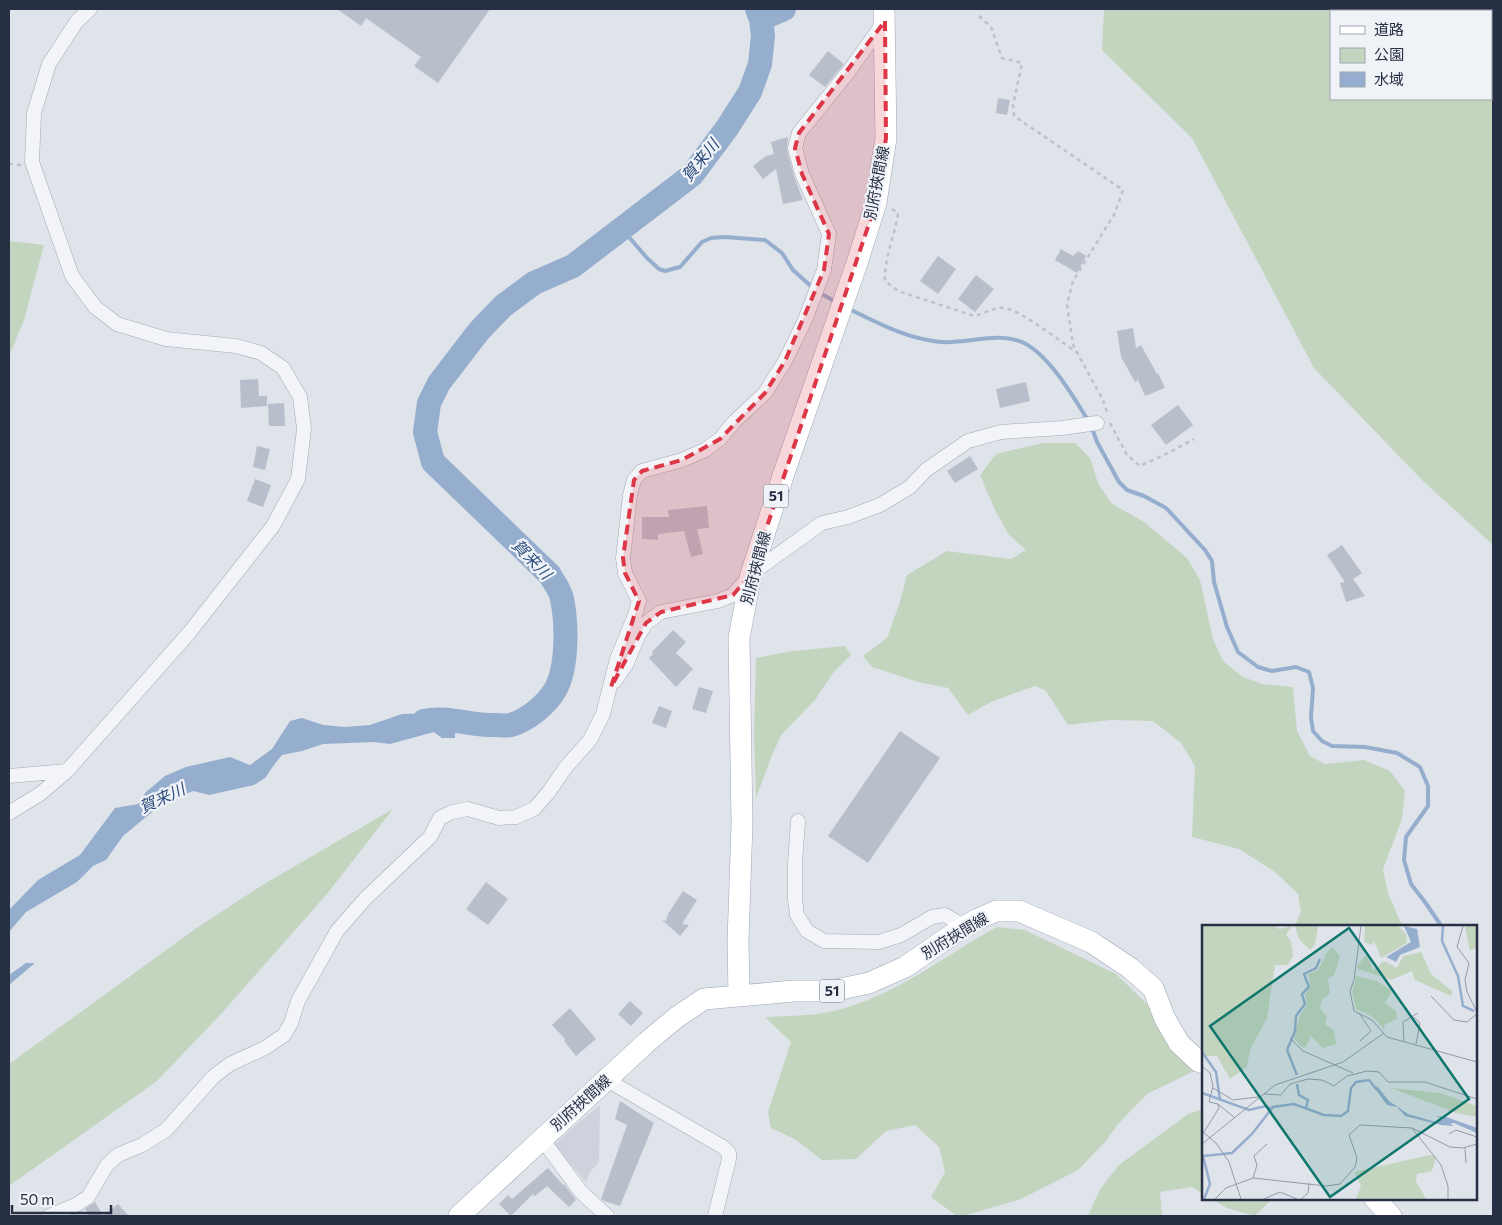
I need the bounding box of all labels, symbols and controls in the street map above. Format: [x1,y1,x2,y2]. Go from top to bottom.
legend [1330,10,1492,100]
text: 道路 [1374,20,1404,38]
text: 公園 [1374,45,1404,63]
text: 水域 [1374,70,1404,88]
water label: 賀来川 [677,134,723,184]
street label: 別府挾間線 [860,144,892,221]
road number: 51 [764,484,788,508]
street label: 別府挾間線 [737,529,773,606]
water label: 賀来川 [509,535,557,584]
water label: 賀来川 [136,778,189,816]
street label: 別府挾間線 [918,908,991,962]
inset map [1202,925,1477,1200]
road number: 51 [820,979,844,1002]
street label: 別府挾間線 [546,1070,614,1134]
scale bar [12,1182,111,1214]
text: 50 m [20,1190,54,1208]

